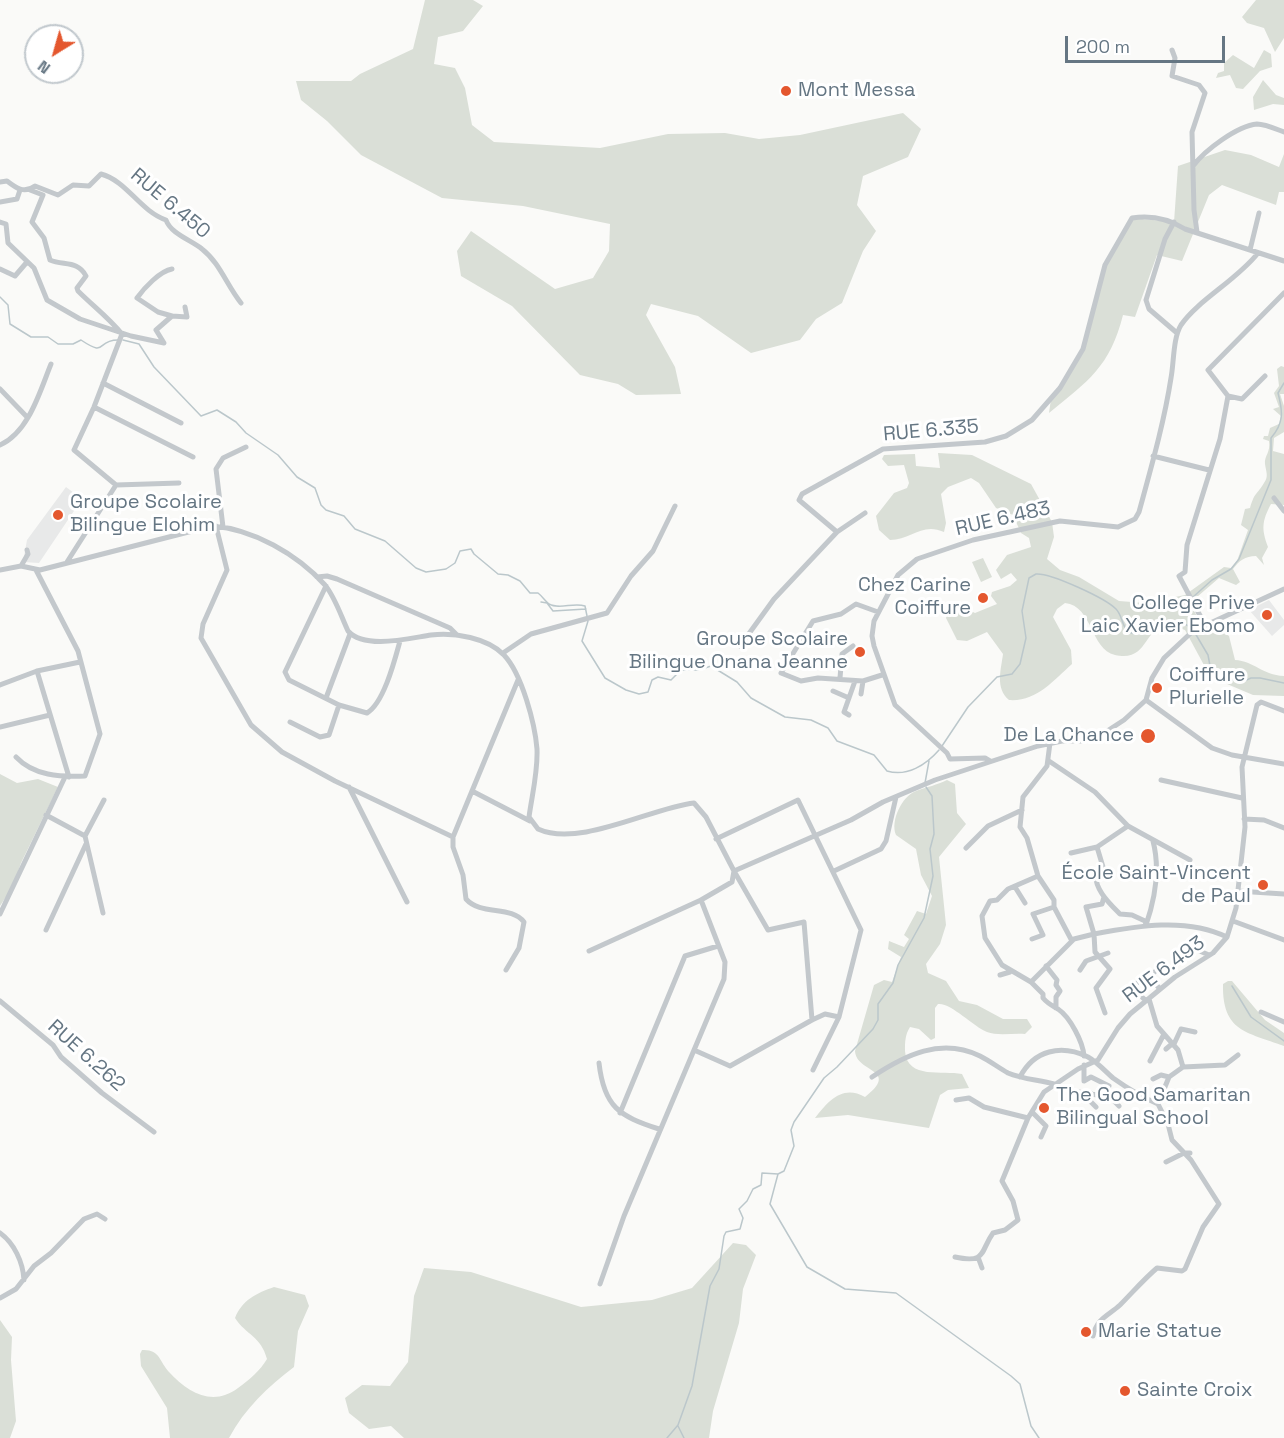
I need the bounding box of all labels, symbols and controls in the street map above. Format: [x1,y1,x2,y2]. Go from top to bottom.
north arrow [24,24,84,84]
scale bar [1068,24,1228,62]
text: 200 m [1076,35,1130,58]
text: N [33,56,55,79]
place label: Mont Messa [798,79,916,103]
marker: Mont Messa [779,84,793,98]
street label: RUE 6.450 [125,164,215,244]
street label: RUE 6.335 [882,415,980,447]
place label: Groupe Scolaire Bilingue Elohim [70,491,222,538]
street label: RUE 6.483 [953,496,1053,542]
marker: Groupe Scolaire Bilingue Elohim [51,508,65,522]
place label: Chez Carine Coiffure [858,574,971,621]
marker: Chez Carine Coiffure [976,591,990,605]
place label: College Prive Laic Xavier Ebomo [1081,592,1255,639]
marker: College Prive Laic Xavier Ebomo [1260,608,1274,622]
place label: Groupe Scolaire Bilingue Onana Jeanne [629,628,848,675]
marker: Groupe Scolaire Bilingue Onana Jeanne [853,645,867,659]
place label: Coiffure Plurielle [1169,664,1246,711]
marker: Coiffure Plurielle [1150,681,1164,695]
place label: De La Chance [1004,724,1134,748]
marker: De La Chance [1139,727,1157,745]
place label: École Saint-Vincent de Paul [1061,862,1251,909]
marker: École Saint-Vincent de Paul [1256,878,1270,892]
street label: RUE 6.493 [1118,931,1210,1009]
street label: RUE 6.262 [42,1015,130,1097]
place label: The Good Samaritan Bilingual School [1056,1084,1251,1131]
marker: The Good Samaritan Bilingual School [1037,1101,1051,1115]
place label: Marie Statue [1098,1320,1222,1344]
marker: Marie Statue [1079,1325,1093,1339]
place label: Sainte Croix [1137,1379,1253,1403]
marker: Sainte Croix [1118,1384,1132,1398]

